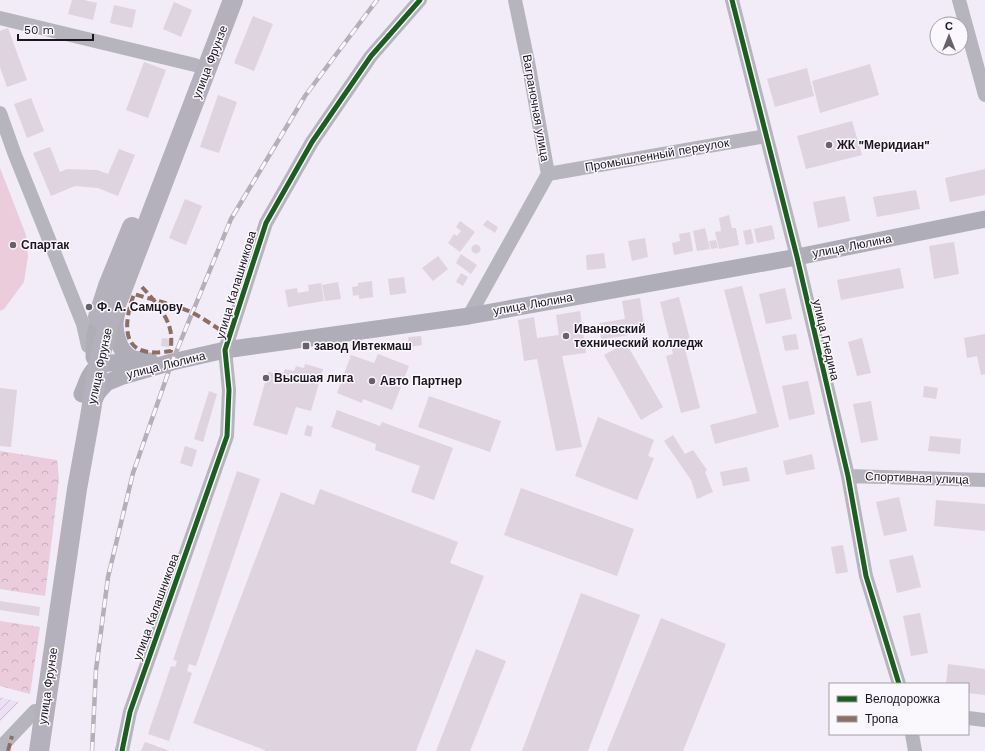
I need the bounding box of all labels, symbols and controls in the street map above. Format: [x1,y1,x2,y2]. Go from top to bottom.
scale bar [18,16,93,42]
north arrow [929,16,969,56]
text: С [945,20,953,33]
text: 50 m [24,23,54,37]
street label: улица Фрунзе [190,23,231,101]
street label: Ваграночная улица [520,53,552,163]
street label: Промышленный переулок [584,135,731,175]
place label: ЖК "Меридиан" [836,138,930,152]
marker: ЖК "Меридиан" [824,140,834,150]
street label: улица Калашникова [213,229,259,341]
street label: улица Люлина [811,231,893,261]
place label: Спартак [21,238,70,252]
marker: Спартак [8,240,18,250]
street label: улица Люлина [492,290,574,318]
street label: улица Гнедина [810,298,842,382]
place label: Ф. А. Самцову [97,300,183,314]
marker: Ф. А. Самцову [84,302,94,312]
place label: Ивановский технический колледж [574,322,703,350]
street label: улица Фрунзе [85,326,115,405]
marker: Ивановский технический колледж [561,331,571,341]
place label: завод Ивтекмаш [314,339,412,353]
marker: завод Ивтекмаш [301,341,311,351]
street label: улица Люлина [125,348,207,382]
place label: Высшая лига [274,371,354,385]
marker: Высшая лига [261,373,271,383]
place label: Авто Партнер [380,374,462,388]
marker: Авто Партнер [367,376,377,386]
street label: Спортивная улица [865,469,969,487]
street label: улица Калашникова [130,552,182,662]
street label: улица Фрунзе [36,646,60,725]
legend [829,683,969,735]
text: Велодорожка [865,692,940,706]
text: Тропа [865,712,899,726]

